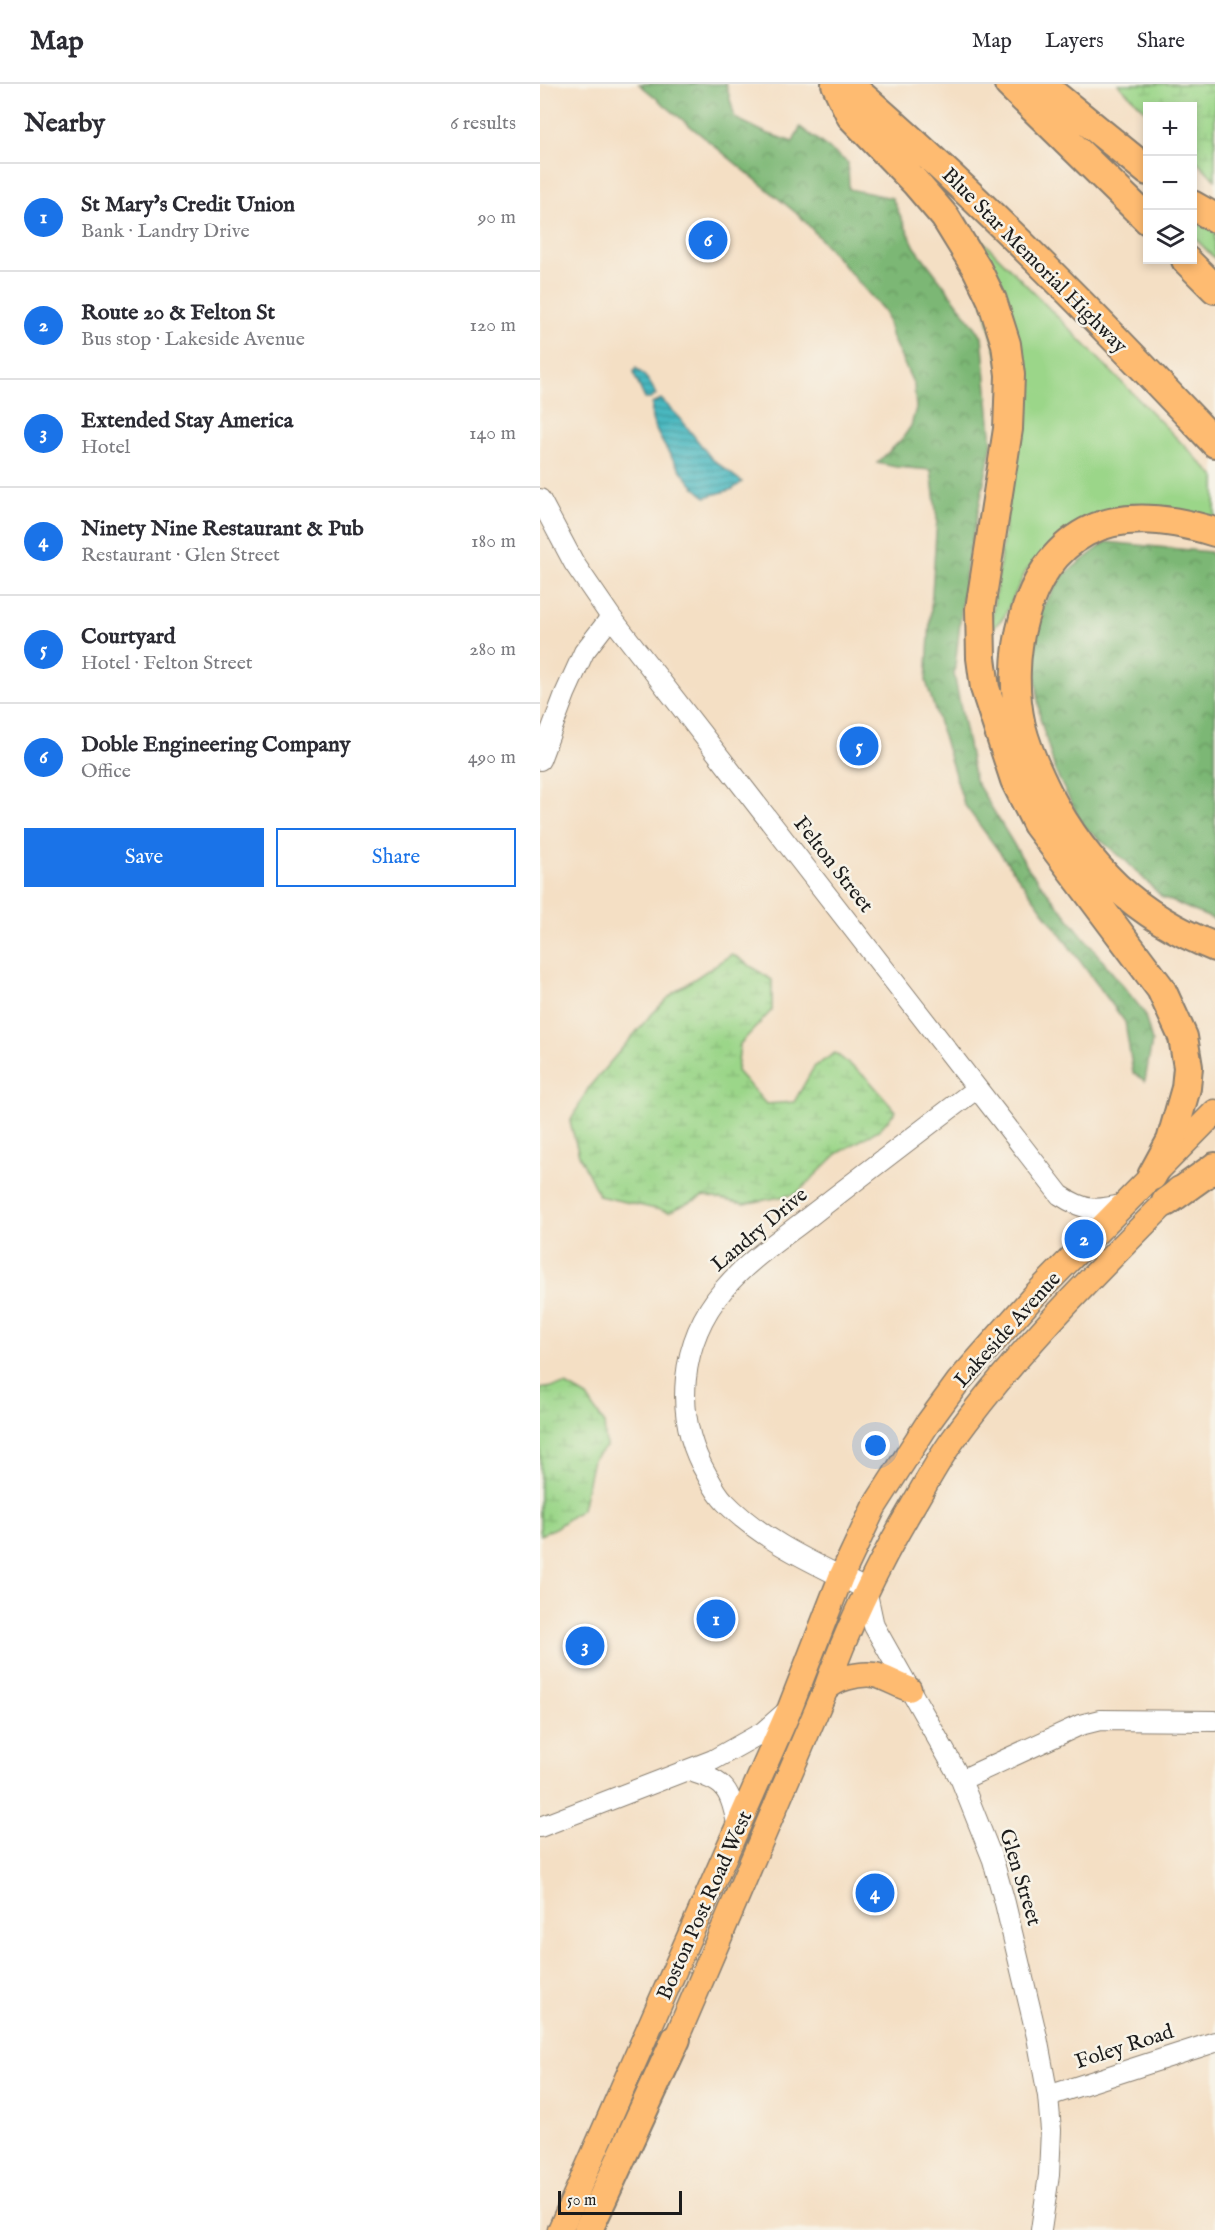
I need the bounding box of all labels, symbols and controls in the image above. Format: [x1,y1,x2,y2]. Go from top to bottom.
text: Map [30,24,84,59]
text: Map [972,28,1012,55]
text: Layers [1045,28,1104,55]
text: Share [1137,28,1185,55]
map controls [1143,102,1197,264]
button: + [1143,102,1197,156]
text: Nearby [24,107,105,140]
text: 6 results [450,111,516,136]
button: − [1143,156,1197,210]
street label: Blue Star Memorial Highway [935,162,1133,360]
text: St Mary's Credit Union [81,191,295,219]
text: 1 [40,205,47,230]
text: 90 m [478,205,516,230]
button: layers [1143,210,1197,264]
pin: 6 [688,218,728,262]
text: Bank · Landry Drive [81,219,250,244]
text: Route 20 & Felton St [81,299,275,327]
text: 2 [39,313,48,338]
text: 120 m [470,313,516,338]
text: Bus stop · Lakeside Avenue [81,327,305,352]
text: Extended Stay America [81,407,293,435]
text: 3 [40,421,47,446]
text: 140 m [469,421,516,446]
text: Hotel [81,435,130,460]
text: Ninety Nine Restaurant & Pub [81,515,364,543]
text: 4 [39,529,48,554]
text: 180 m [471,529,516,554]
text: Restaurant · Glen Street [81,543,280,568]
text: Courtyard [81,623,176,651]
text: 5 [40,637,47,662]
text: 280 m [469,637,516,662]
text: Hotel · Felton Street [81,651,253,676]
pin: 5 [840,724,878,768]
text: Doble Engineering Company [81,731,351,759]
text: 6 [39,745,48,770]
text: 490 m [468,745,516,770]
text: Office [81,759,131,784]
street label: Felton Street [787,811,879,919]
button: Save [24,828,264,887]
button: Share [276,828,516,887]
street label: Landry Drive [706,1182,814,1278]
pin: 2 [1064,1216,1104,1262]
street label: Lakeside Avenue [949,1266,1068,1394]
your location [861,1431,890,1460]
pin: 1 [696,1596,735,1642]
pin: 3 [566,1624,604,1668]
street label: Boston Post Road West [651,1807,759,2004]
street label: Glen Street [992,1826,1047,1929]
pin: 4 [856,1870,894,1916]
street label: Foley Road [1072,2019,1178,2076]
scale bar [558,2188,682,2216]
text: 50 m [567,2191,596,2211]

